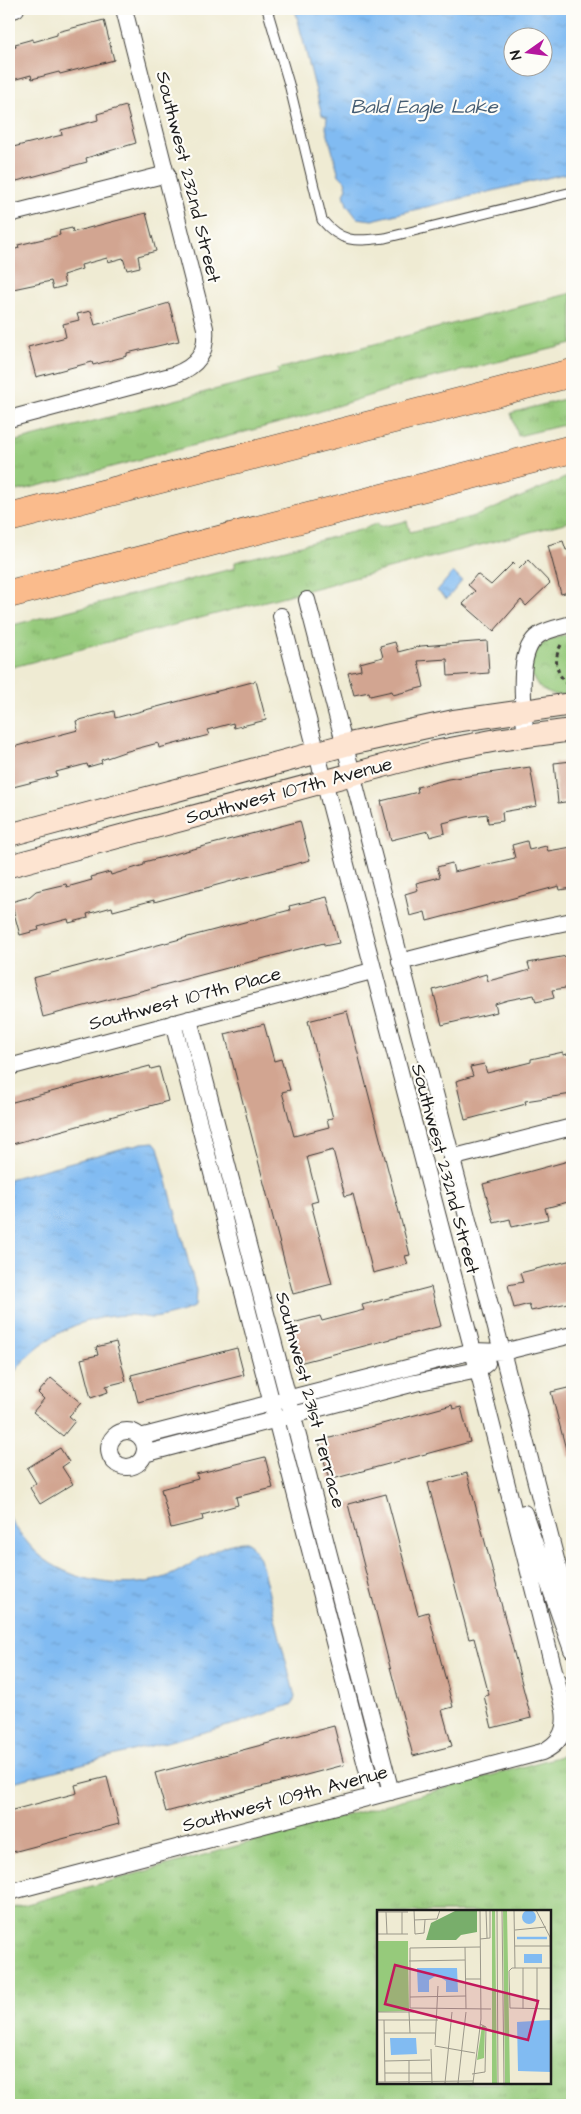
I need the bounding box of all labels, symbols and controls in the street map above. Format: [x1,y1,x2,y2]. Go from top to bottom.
north arrow [504,28,554,78]
text: N [506,48,527,62]
street label: Southwest 232nd Street [149,68,227,286]
water label: Bald Eagle Lake [350,93,499,122]
street label: Southwest 107th Avenue [183,750,395,832]
street label: Southwest 107th Place [86,960,284,1038]
street label: Southwest 232nd Street [404,1061,486,1278]
street label: Southwest 231st Terrace [268,1289,352,1511]
street label: Southwest 109th Avenue [179,1759,391,1839]
inset map [377,1910,551,2084]

